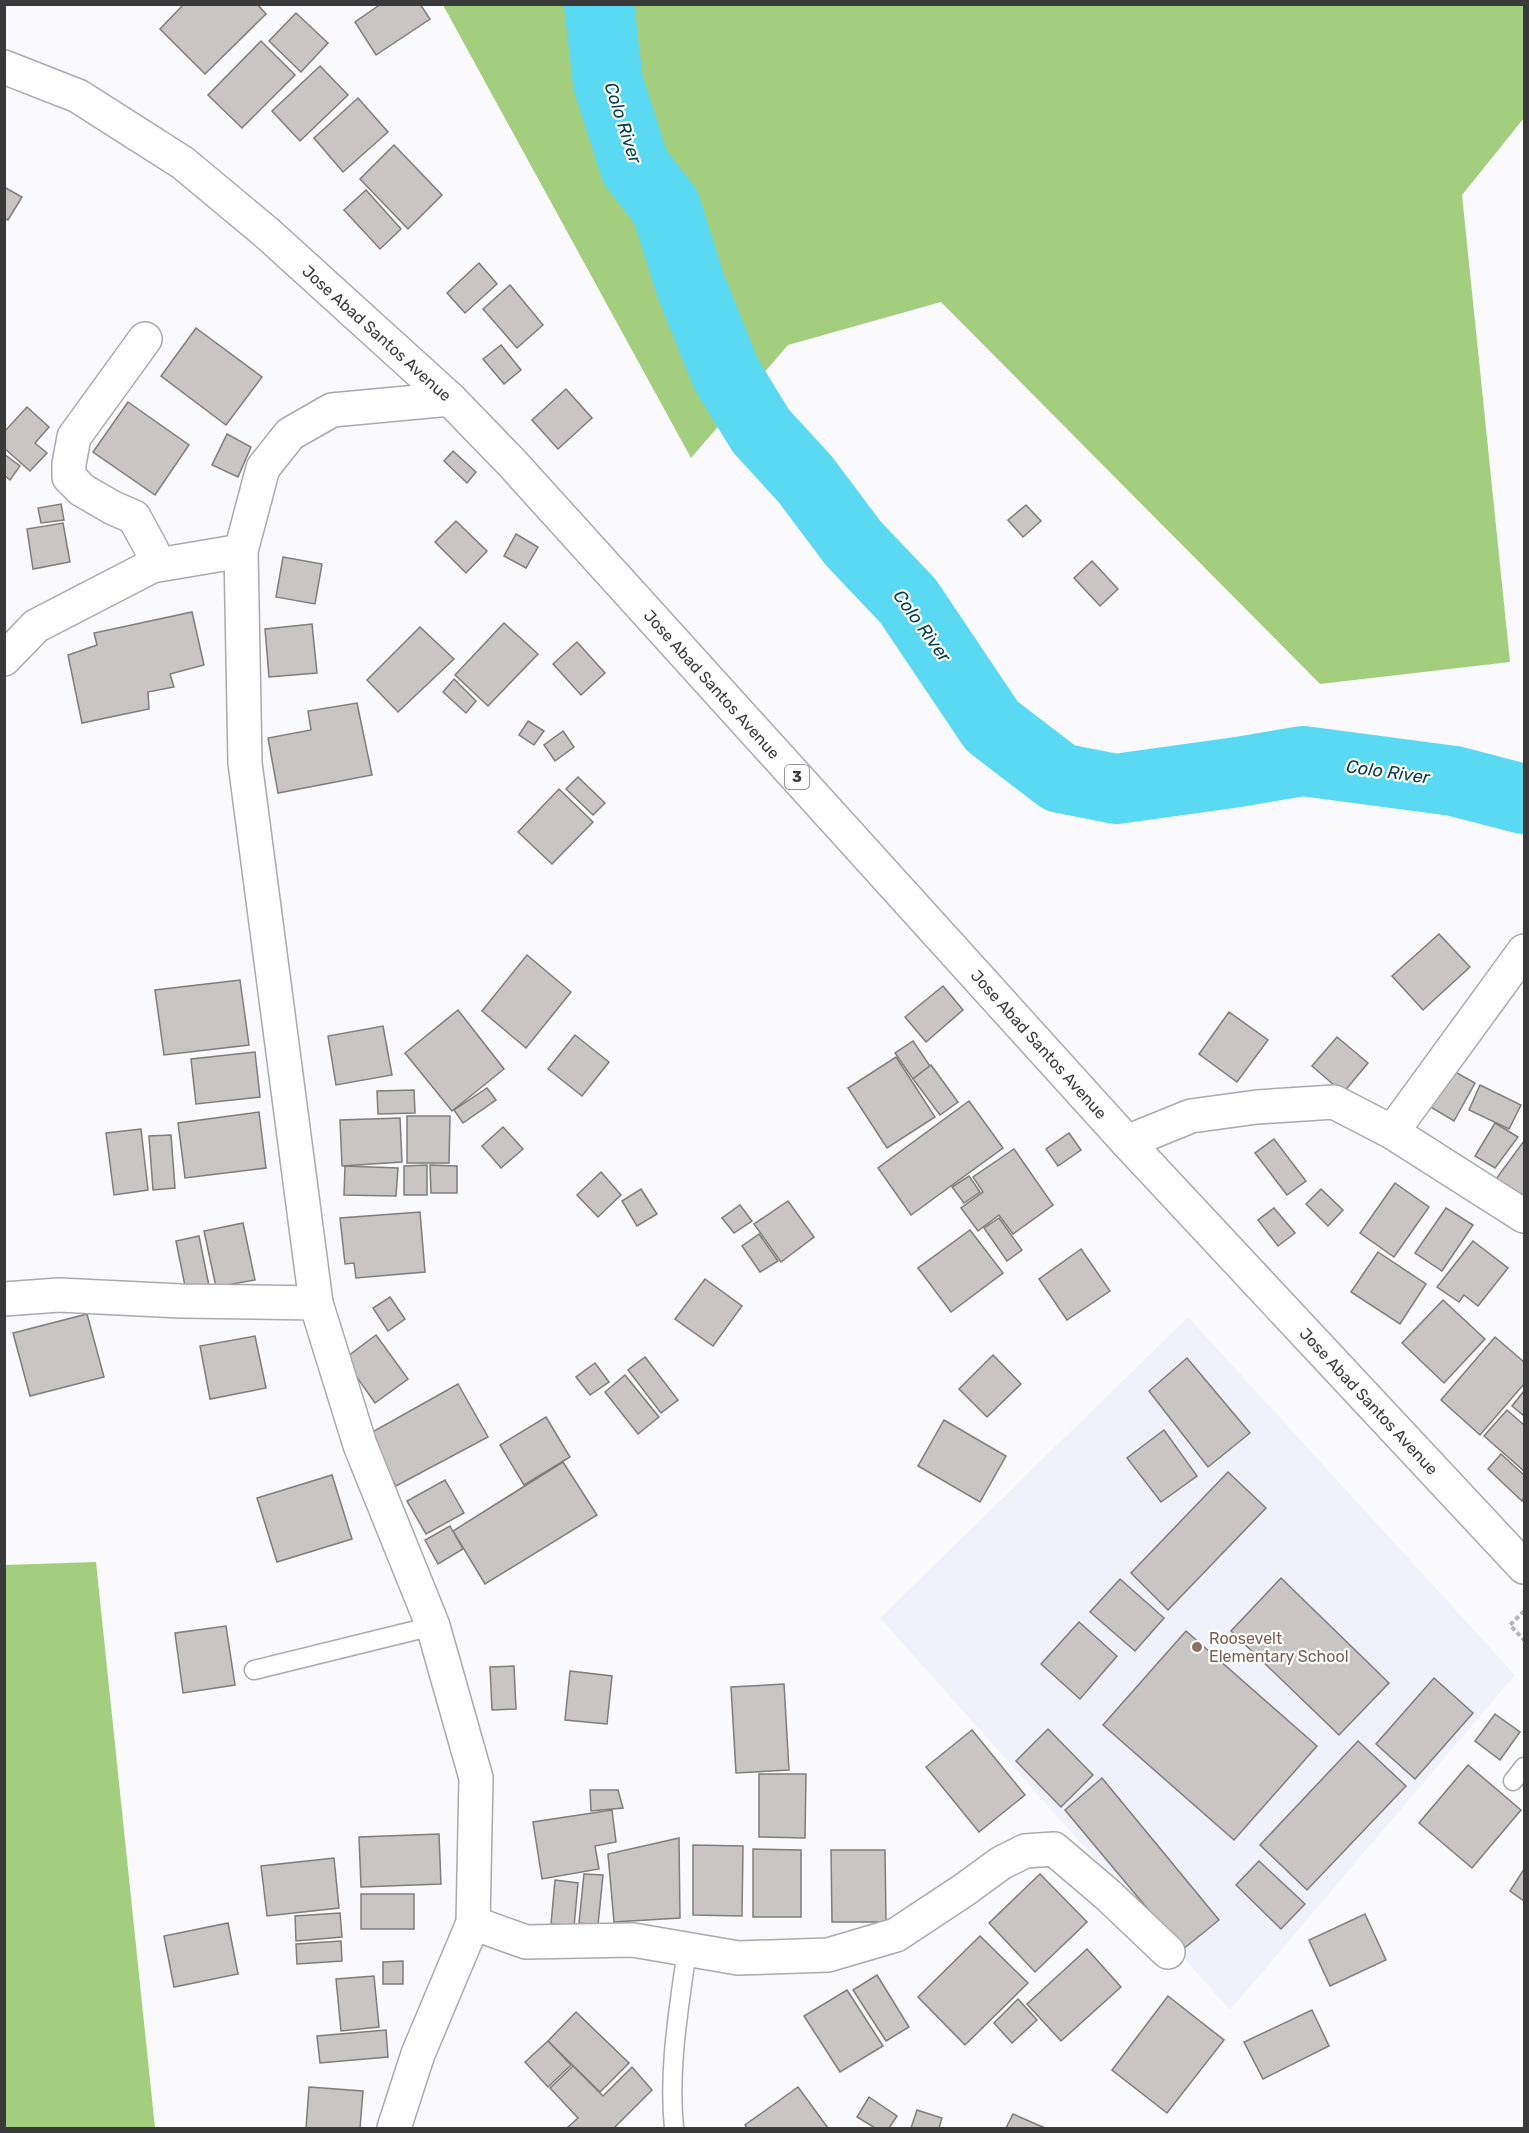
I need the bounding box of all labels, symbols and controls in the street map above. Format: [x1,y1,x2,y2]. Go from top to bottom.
water label: Colo River [600,80,647,167]
street label: Jose Abad Santos Avenue [298,261,455,405]
water label: Colo River [888,585,956,667]
street label: Jose Abad Santos Avenue [640,606,784,763]
water label: Colo River [1345,755,1432,789]
road number: 3 [785,765,809,789]
street label: Jose Abad Santos Avenue [967,966,1111,1123]
street label: Jose Abad Santos Avenue [1296,1324,1442,1479]
place label: Roosevelt Elementary School [1209,1629,1349,1666]
marker: Roosevelt Elementary School [1190,1640,1204,1654]

